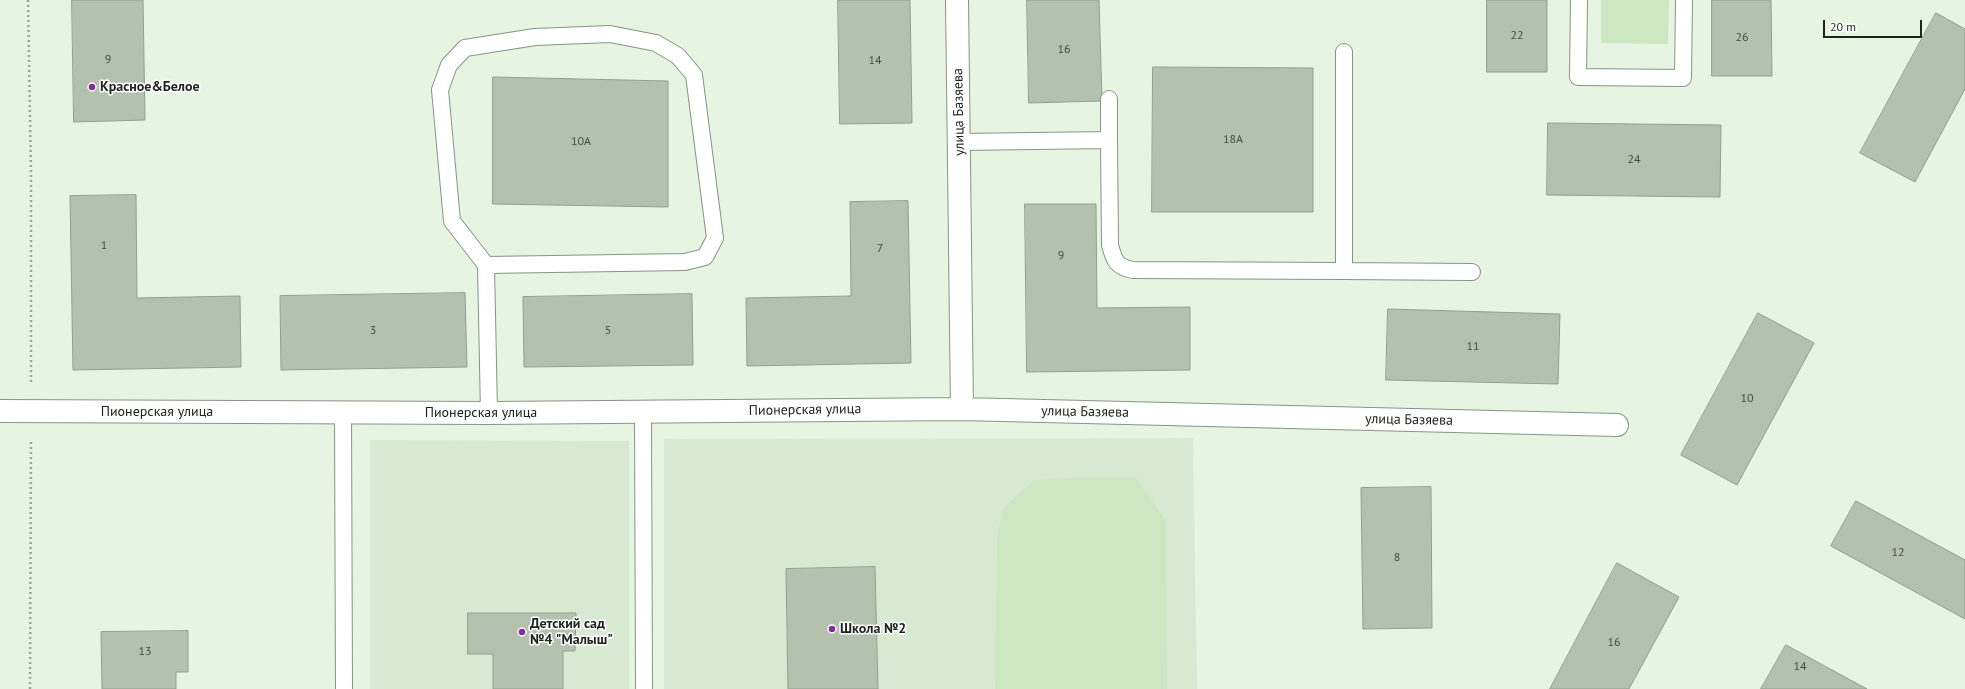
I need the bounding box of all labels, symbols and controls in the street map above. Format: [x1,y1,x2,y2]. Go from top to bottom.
scale bar [1825,12,1924,38]
text: 20 m [1830,19,1856,34]
house number: 22 [1510,29,1524,43]
house number: 26 [1735,31,1749,45]
house number: 16 [1057,43,1071,57]
house number: 9 [105,53,111,67]
house number: 14 [868,54,882,68]
street label: улица Базяева [950,68,968,156]
place label: Красное&Белое [100,79,200,95]
marker: Красное&Белое [87,82,97,92]
house number: 18А [1223,133,1243,147]
house number: 10А [571,135,591,149]
house number: 24 [1627,153,1641,167]
house number: 1 [101,239,107,253]
house number: 7 [877,242,883,256]
house number: 9 [1058,249,1064,263]
house number: 3 [370,324,376,338]
house number: 5 [605,324,611,338]
house number: 11 [1466,340,1480,354]
house number: 10 [1740,392,1754,406]
street label: Пионерская улица [749,401,861,419]
street label: улица Базяева [1041,403,1129,421]
street label: Пионерская улица [101,404,213,420]
street label: Пионерская улица [425,405,537,421]
street label: улица Базяева [1365,411,1453,429]
house number: 12 [1891,546,1905,560]
house number: 8 [1394,551,1400,565]
place label: Детский сад №4 "Малыш" [530,616,613,648]
place label: Школа №2 [840,621,906,637]
marker: Школа №2 [827,624,837,634]
marker: Детский сад №4 "Малыш" [517,627,527,637]
house number: 16 [1607,636,1621,650]
house number: 13 [138,645,152,659]
house number: 14 [1793,660,1807,674]

